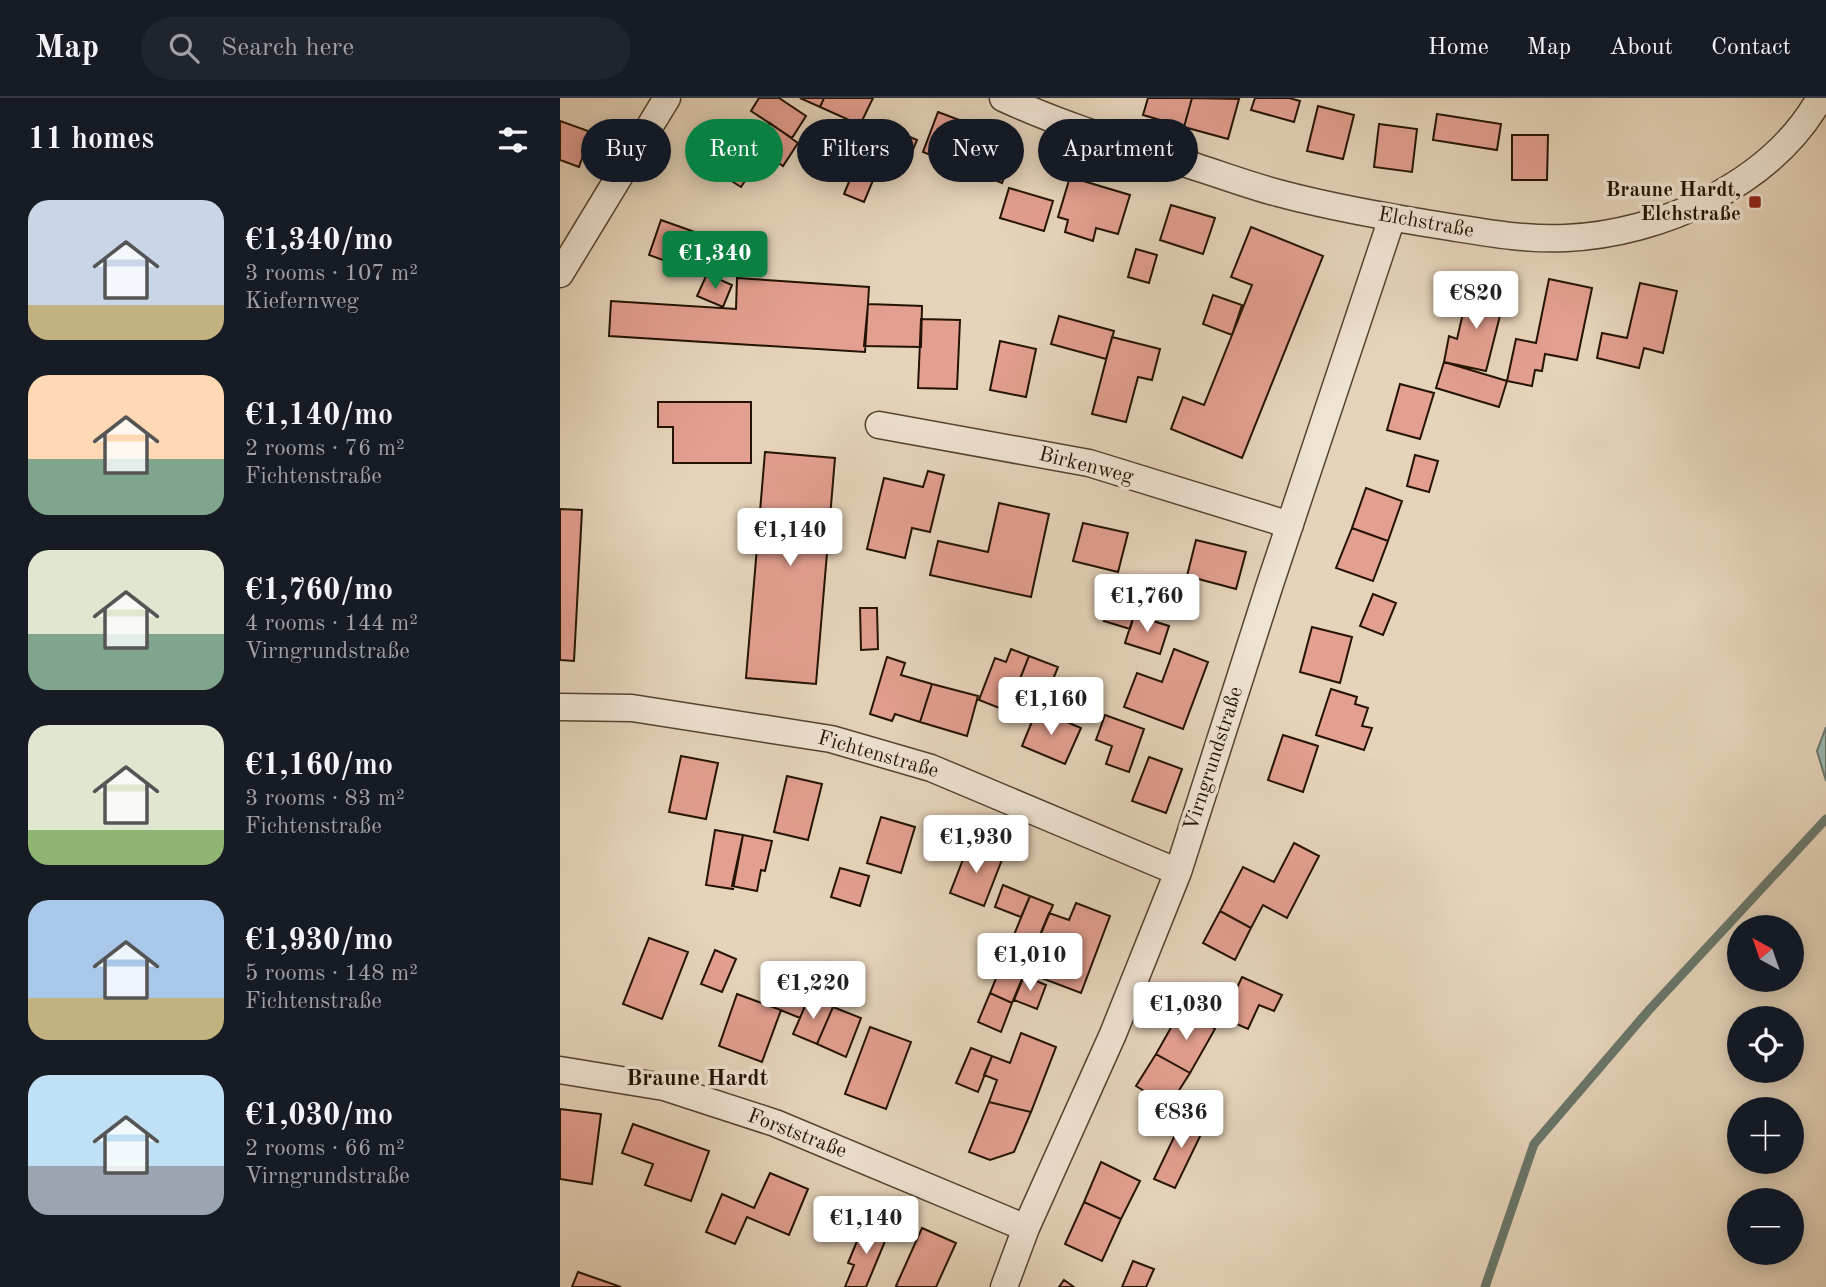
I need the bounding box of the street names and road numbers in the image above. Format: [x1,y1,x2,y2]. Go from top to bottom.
street label: Elchstraße [1376,204,1476,242]
street label: Birkenweg [1036,444,1136,488]
street label: Virngrundstraße [1181,684,1247,834]
street label: Fichtenstraße [815,728,941,782]
street label: Forststraße [745,1106,849,1162]

